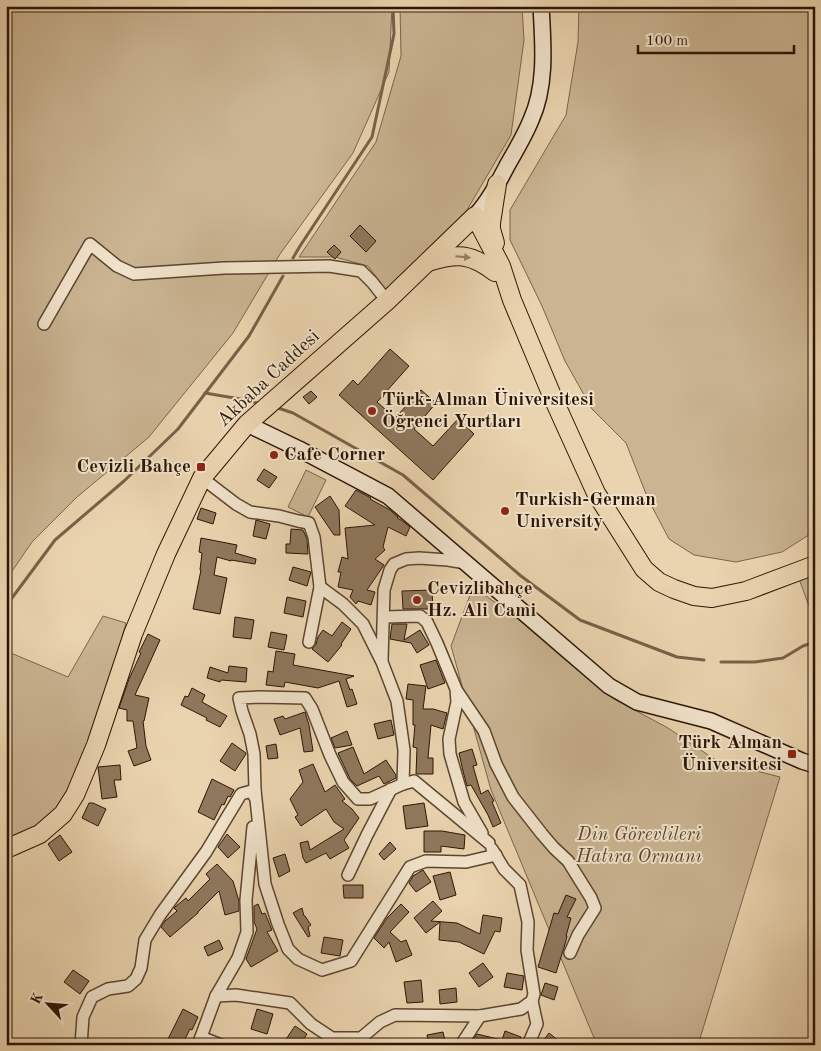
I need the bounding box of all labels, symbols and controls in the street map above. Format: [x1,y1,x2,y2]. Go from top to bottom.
scale bar [638,22,795,54]
text: 100 m [646,34,688,49]
one-way arrow [455,253,471,261]
street label: Akbaba Caddesi [214,327,324,431]
place label: Türk-Alman Üniversitesi Öğrenci Yurtları [382,387,594,432]
marker: Türk-Alman Üniversitesi Öğrenci Yurtları [366,405,378,417]
place label: Cafe Corner [284,446,385,465]
marker: Cafe Corner [268,449,280,461]
place label: Cevizli Bahçe [77,458,191,477]
marker: Cevizli Bahçe [195,461,207,473]
place label: Turkish-German University [515,491,656,532]
marker: Turkish-German University [499,505,511,517]
place label: Cevizlibahçe Hz. Ali Cami [427,580,537,621]
marker: Cevizlibahçe Hz. Ali Cami [411,594,423,606]
place label: Türk Alman Üniversitesi [678,734,782,775]
marker: Türk Alman Üniversitesi [786,748,798,760]
park label: Din Görevlileri Hatıra Ormanı [575,826,702,867]
north arrow [22,978,72,1028]
text: K [29,991,46,1007]

